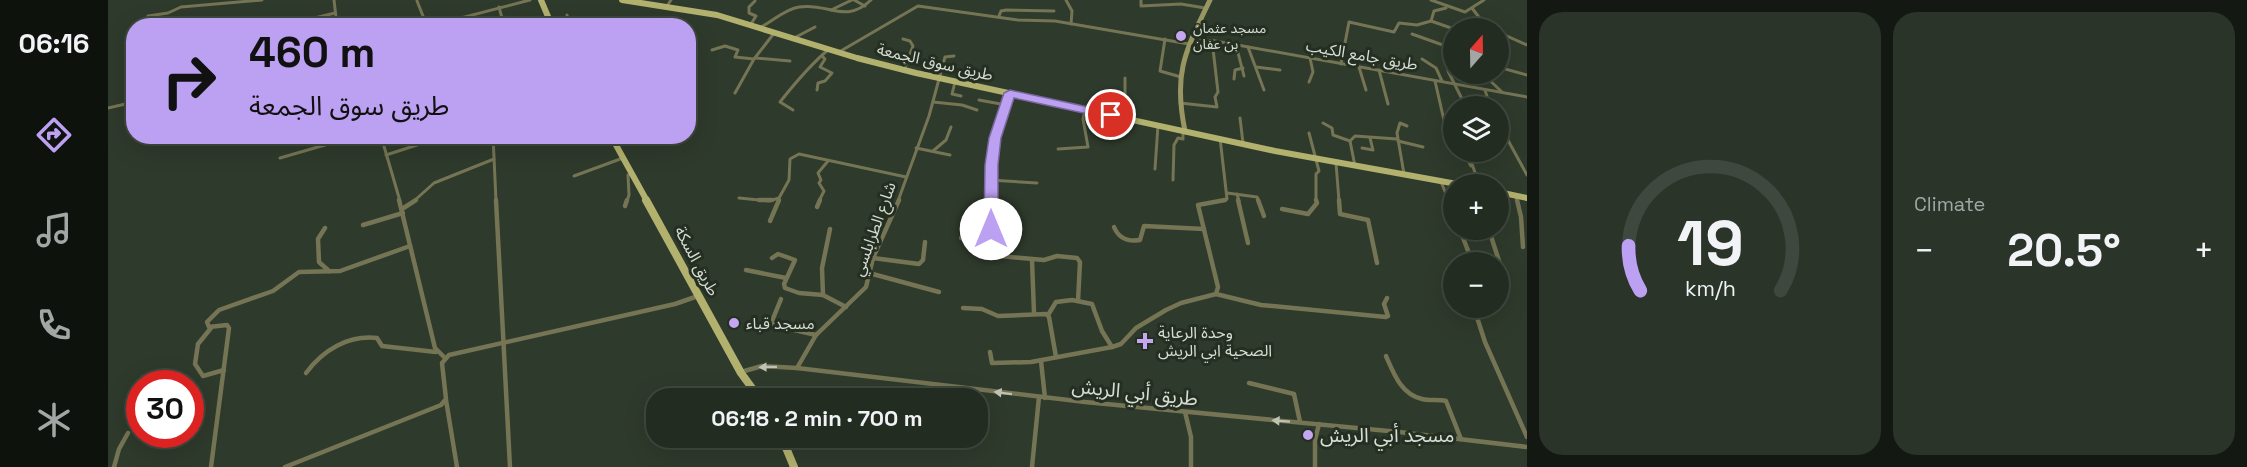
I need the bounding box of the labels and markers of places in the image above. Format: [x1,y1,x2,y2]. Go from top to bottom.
place label: مسجد عثمان بن عفان [1193,19,1266,53]
marker: مسجد عثمان بن عفان [1174,29,1188,43]
pin [1085,89,1136,140]
place label: مسجد قباء [746,313,815,334]
marker: مسجد قباء [727,316,741,330]
place label: وحدة الرعاية الصحية ابي الريش [1158,322,1272,362]
marker: وحدة الرعاية الصحية ابي الريش [1136,332,1154,350]
place label: مسجد أبي الريش [1320,422,1455,451]
marker: مسجد أبي الريش [1301,428,1315,442]

